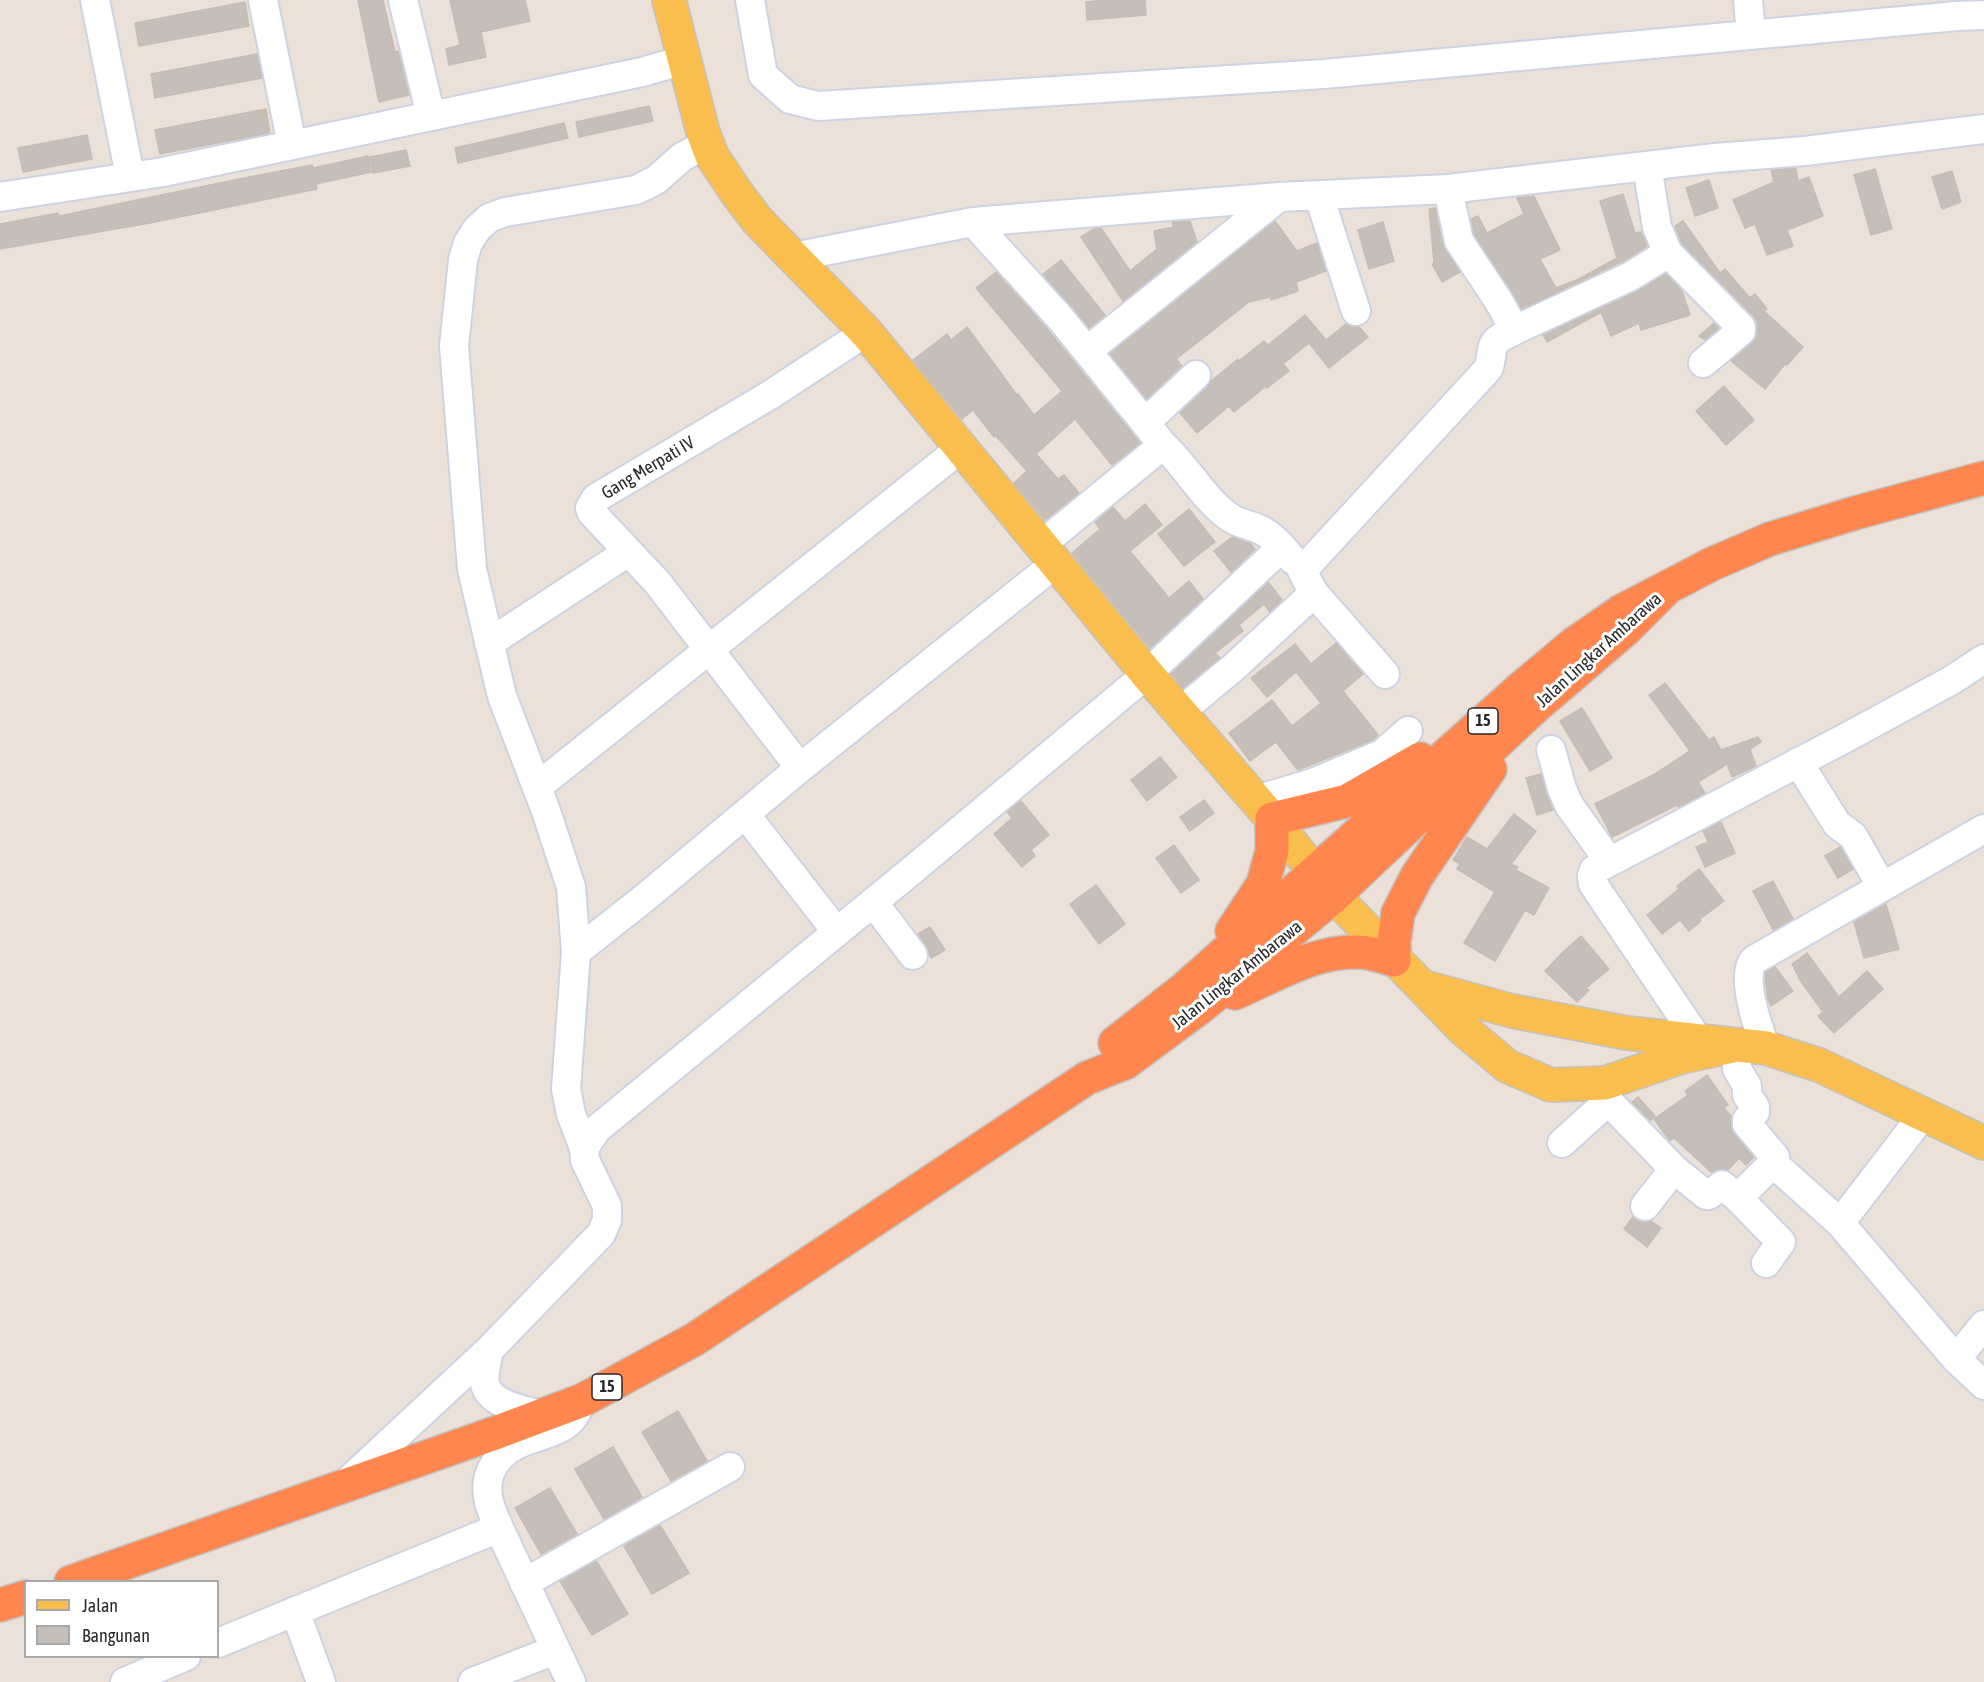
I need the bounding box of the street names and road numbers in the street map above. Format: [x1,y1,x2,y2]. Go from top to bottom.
street label: Gang Merpati IV [598,432,698,504]
street label: Jalan Lingkar Ambarawa [1532,588,1666,712]
road number: 15 [1468,708,1498,734]
street label: Jalan Lingkar Ambarawa [1168,916,1306,1034]
road number: 15 [592,1374,622,1400]

